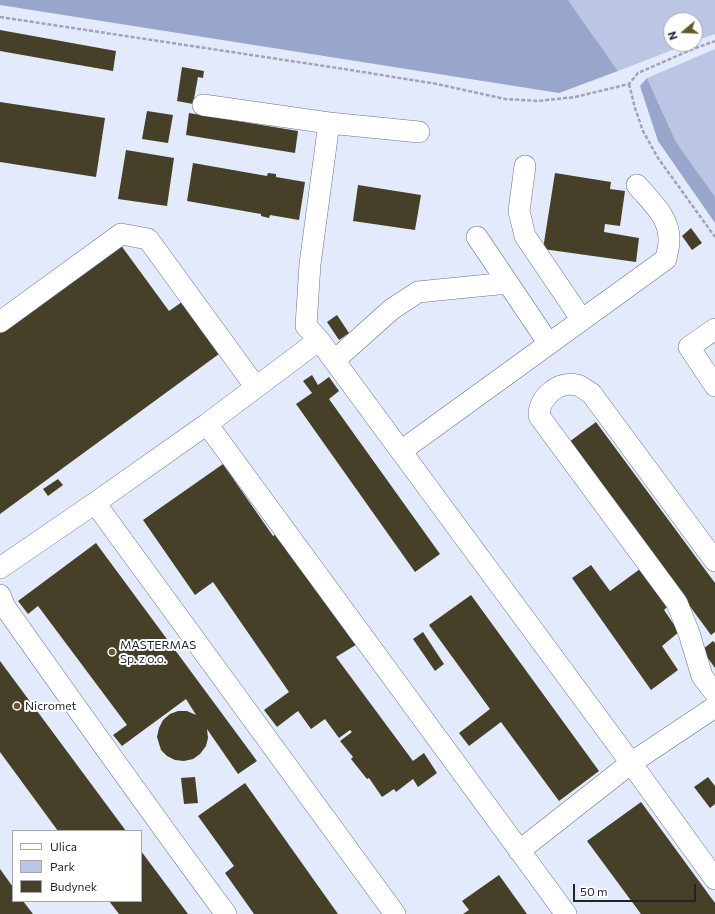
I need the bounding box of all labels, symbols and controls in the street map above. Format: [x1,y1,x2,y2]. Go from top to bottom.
north arrow [663,12,703,52]
text: N [665,30,680,42]
place label: MASTERMAS Sp. z o.o. [120,638,196,666]
marker: MASTERMAS Sp. z o.o. [107,647,117,657]
place label: Nicromet [25,699,76,713]
marker: Nicromet [12,701,22,711]
legend [12,830,142,902]
text: Ulica [50,839,77,853]
text: Park [50,859,75,873]
scale bar [575,876,698,902]
text: Budynek [50,879,97,893]
text: 50 m [580,884,608,898]

